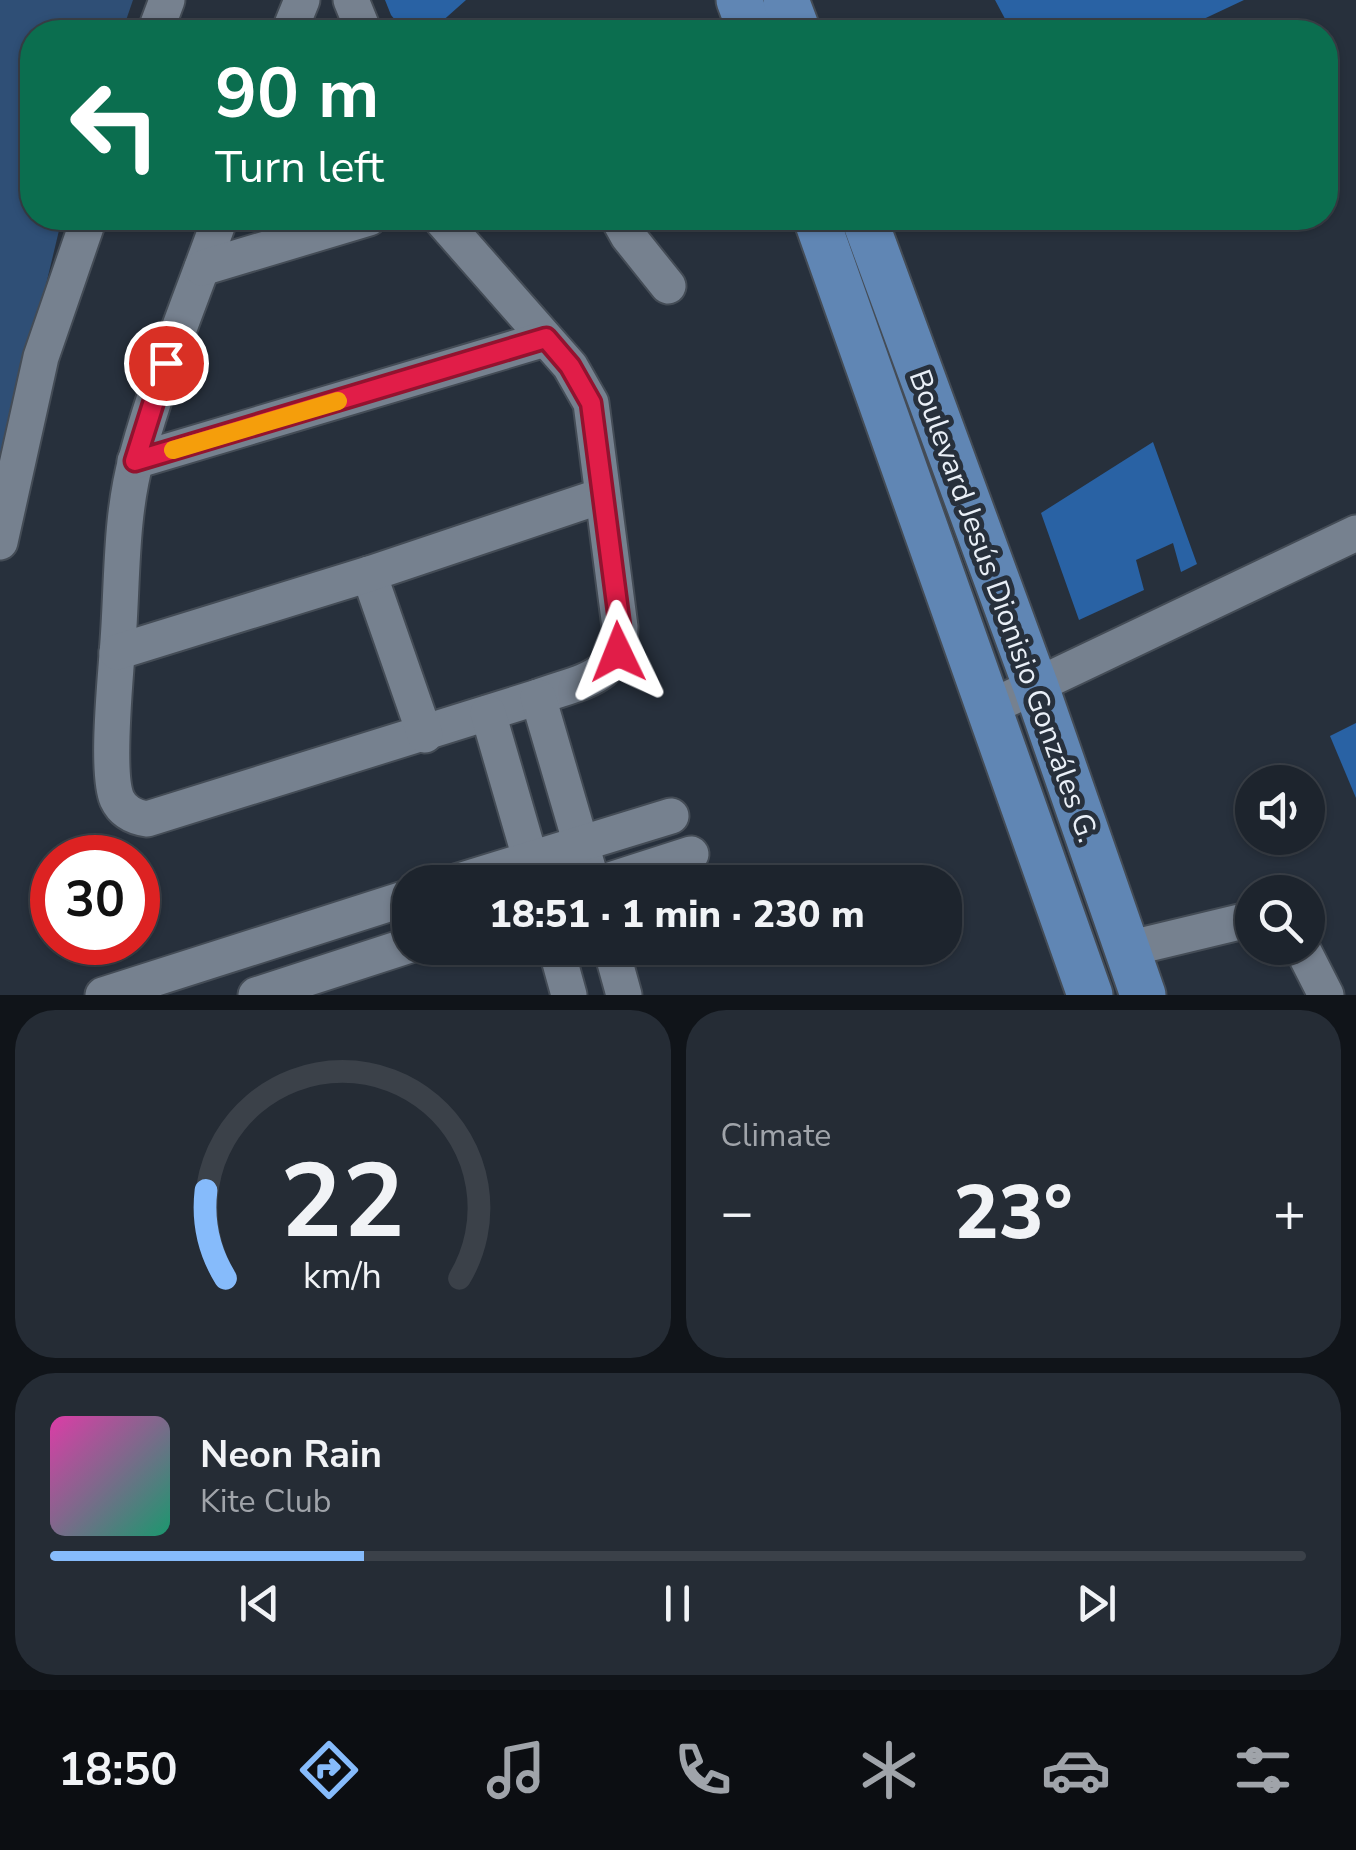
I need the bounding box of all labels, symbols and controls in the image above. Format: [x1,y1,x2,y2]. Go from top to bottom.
text: 90 m [215,46,379,142]
icon: left [50,60,180,190]
text: Turn left [215,137,384,198]
pin [124,321,209,406]
icon: arrive [139,336,194,391]
street label: Boulevard Jesús Dionisio Gonzáles G. [899,364,1108,848]
position arrow [566,600,670,704]
map controls [1235,765,1325,965]
button: sound [1235,765,1325,855]
speed limit sign: 30 [30,835,160,965]
button: search [1235,875,1325,965]
text: 18:51 · 1 min · 230 m [489,889,865,940]
text: Climate [721,1114,831,1157]
text: 22 [280,1131,405,1273]
text: 23° [954,1162,1073,1264]
text: − [721,1175,754,1250]
text: + [1273,1175,1306,1250]
text: km/h [303,1252,382,1301]
text: Neon Rain [200,1429,382,1480]
text: Kite Club [200,1480,331,1523]
icon: previous [232,1576,287,1631]
icon: pause [650,1576,705,1631]
icon: next [1069,1576,1124,1631]
icon: directions [294,1735,364,1805]
icon: music [481,1735,551,1805]
icon: phone [668,1735,738,1805]
icon: climate [854,1735,924,1805]
icon: car [1041,1735,1111,1805]
icon: filters [1228,1735,1298,1805]
text: 18:50 [58,1740,178,1801]

